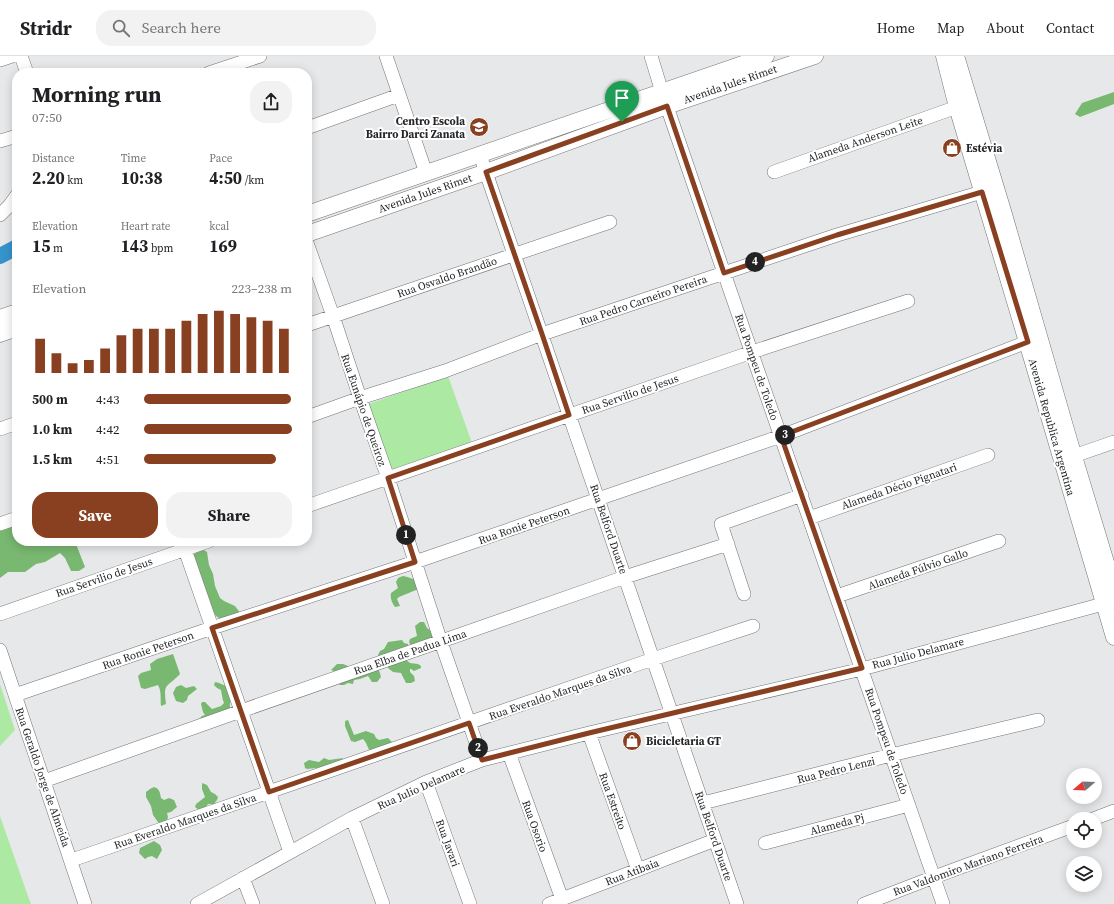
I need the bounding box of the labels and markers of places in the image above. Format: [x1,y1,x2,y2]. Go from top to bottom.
pin [605,81,639,122]
place label: Centro Escola Bairro Darci Zanata [366,114,465,142]
school or university icon: Centro Escola Bairro Darci Zanata [468,116,490,138]
shop icon: Estévia [941,137,963,159]
place label: Estévia [966,141,1002,156]
pin: 4 [745,252,765,272]
pin: 3 [775,425,795,445]
pin: 1 [396,525,416,545]
shop icon: Bicicletaria GT [621,730,643,752]
place label: Bicicletaria GT [646,734,721,749]
pin: 2 [468,738,488,758]

